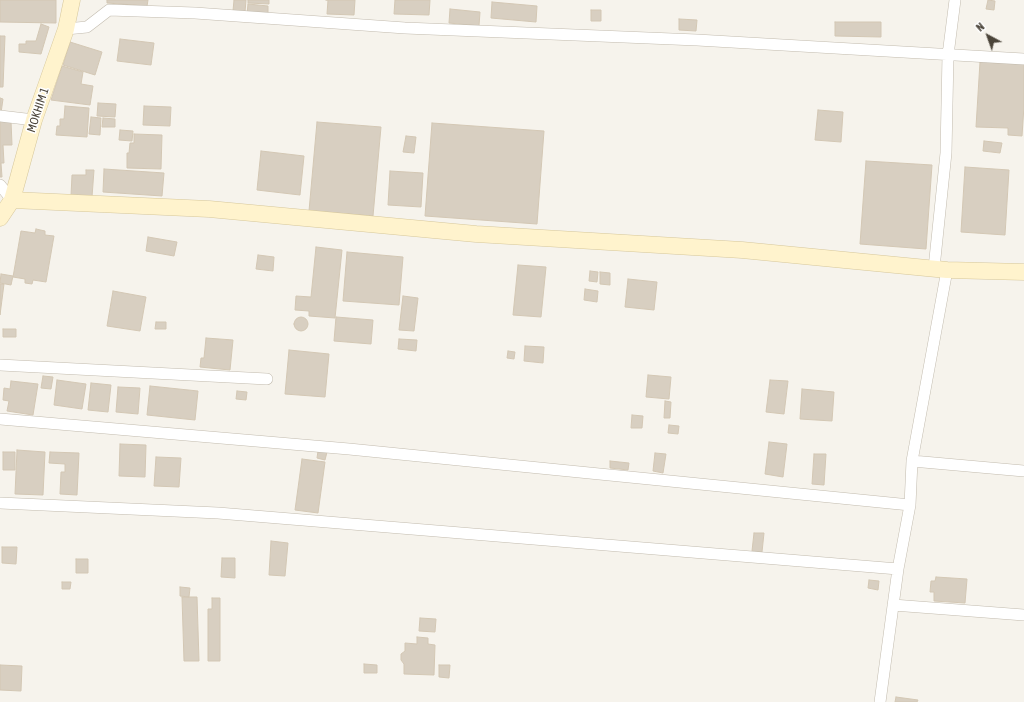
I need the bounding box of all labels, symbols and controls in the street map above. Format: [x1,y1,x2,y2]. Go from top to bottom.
north arrow [968,16,1008,56]
text: N [974,20,987,34]
street label: MOKHIM 1 [24,86,52,134]

